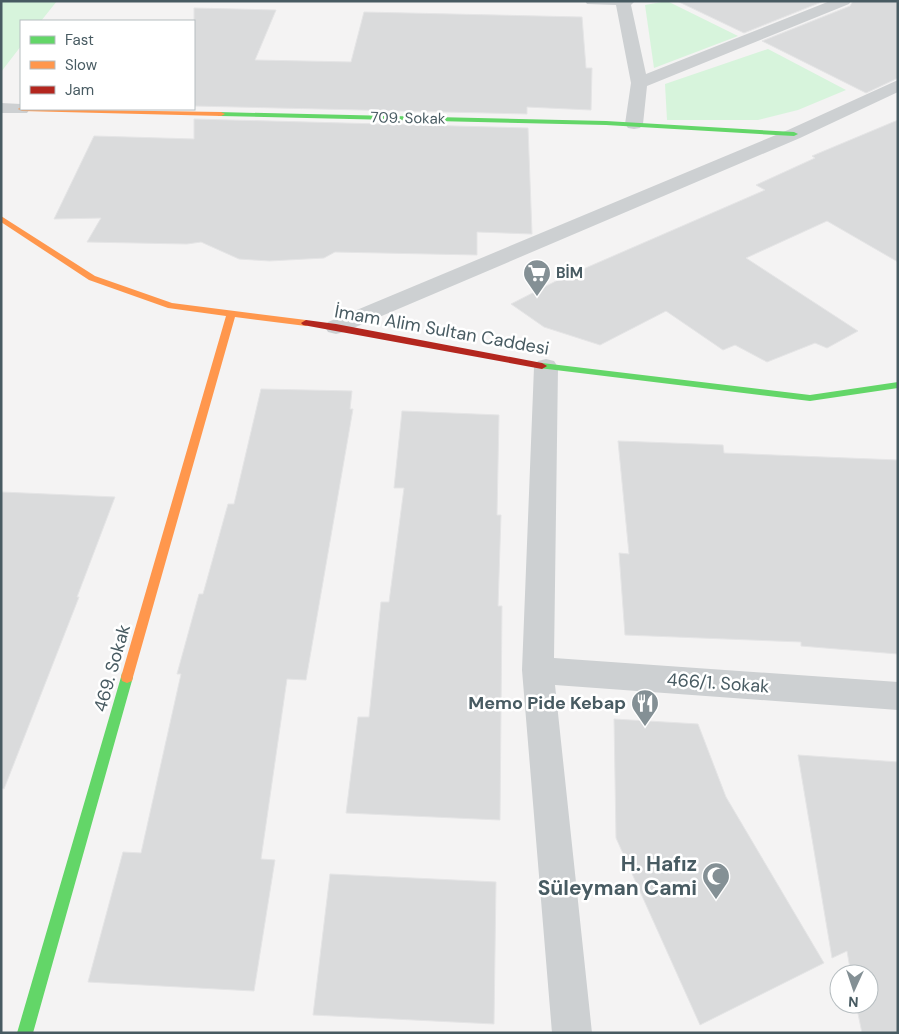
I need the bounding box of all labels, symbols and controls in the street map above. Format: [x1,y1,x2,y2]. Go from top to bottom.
legend [20,20,195,110]
text: Fast [65,30,94,50]
text: Slow [65,55,98,75]
text: Jam [65,80,94,100]
street label: 709. Sokak [370,107,446,129]
supermarket icon: BİM [522,258,552,297]
place label: BİM [556,263,583,283]
street label: İmam Alim Sultan Caddesi [333,299,551,361]
street label: 469. Sokak [88,621,136,715]
street label: 466/1. Sokak [666,667,770,699]
restaurant icon: Memo Pide Kebap [630,688,660,727]
place label: Memo Pide Kebap [468,691,626,715]
place label: H. Hafız Süleyman Cami [538,850,697,902]
mosque icon: H. Hafız Süleyman Cami [701,861,731,900]
north arrow [829,964,879,1014]
text: N [848,993,859,1011]

